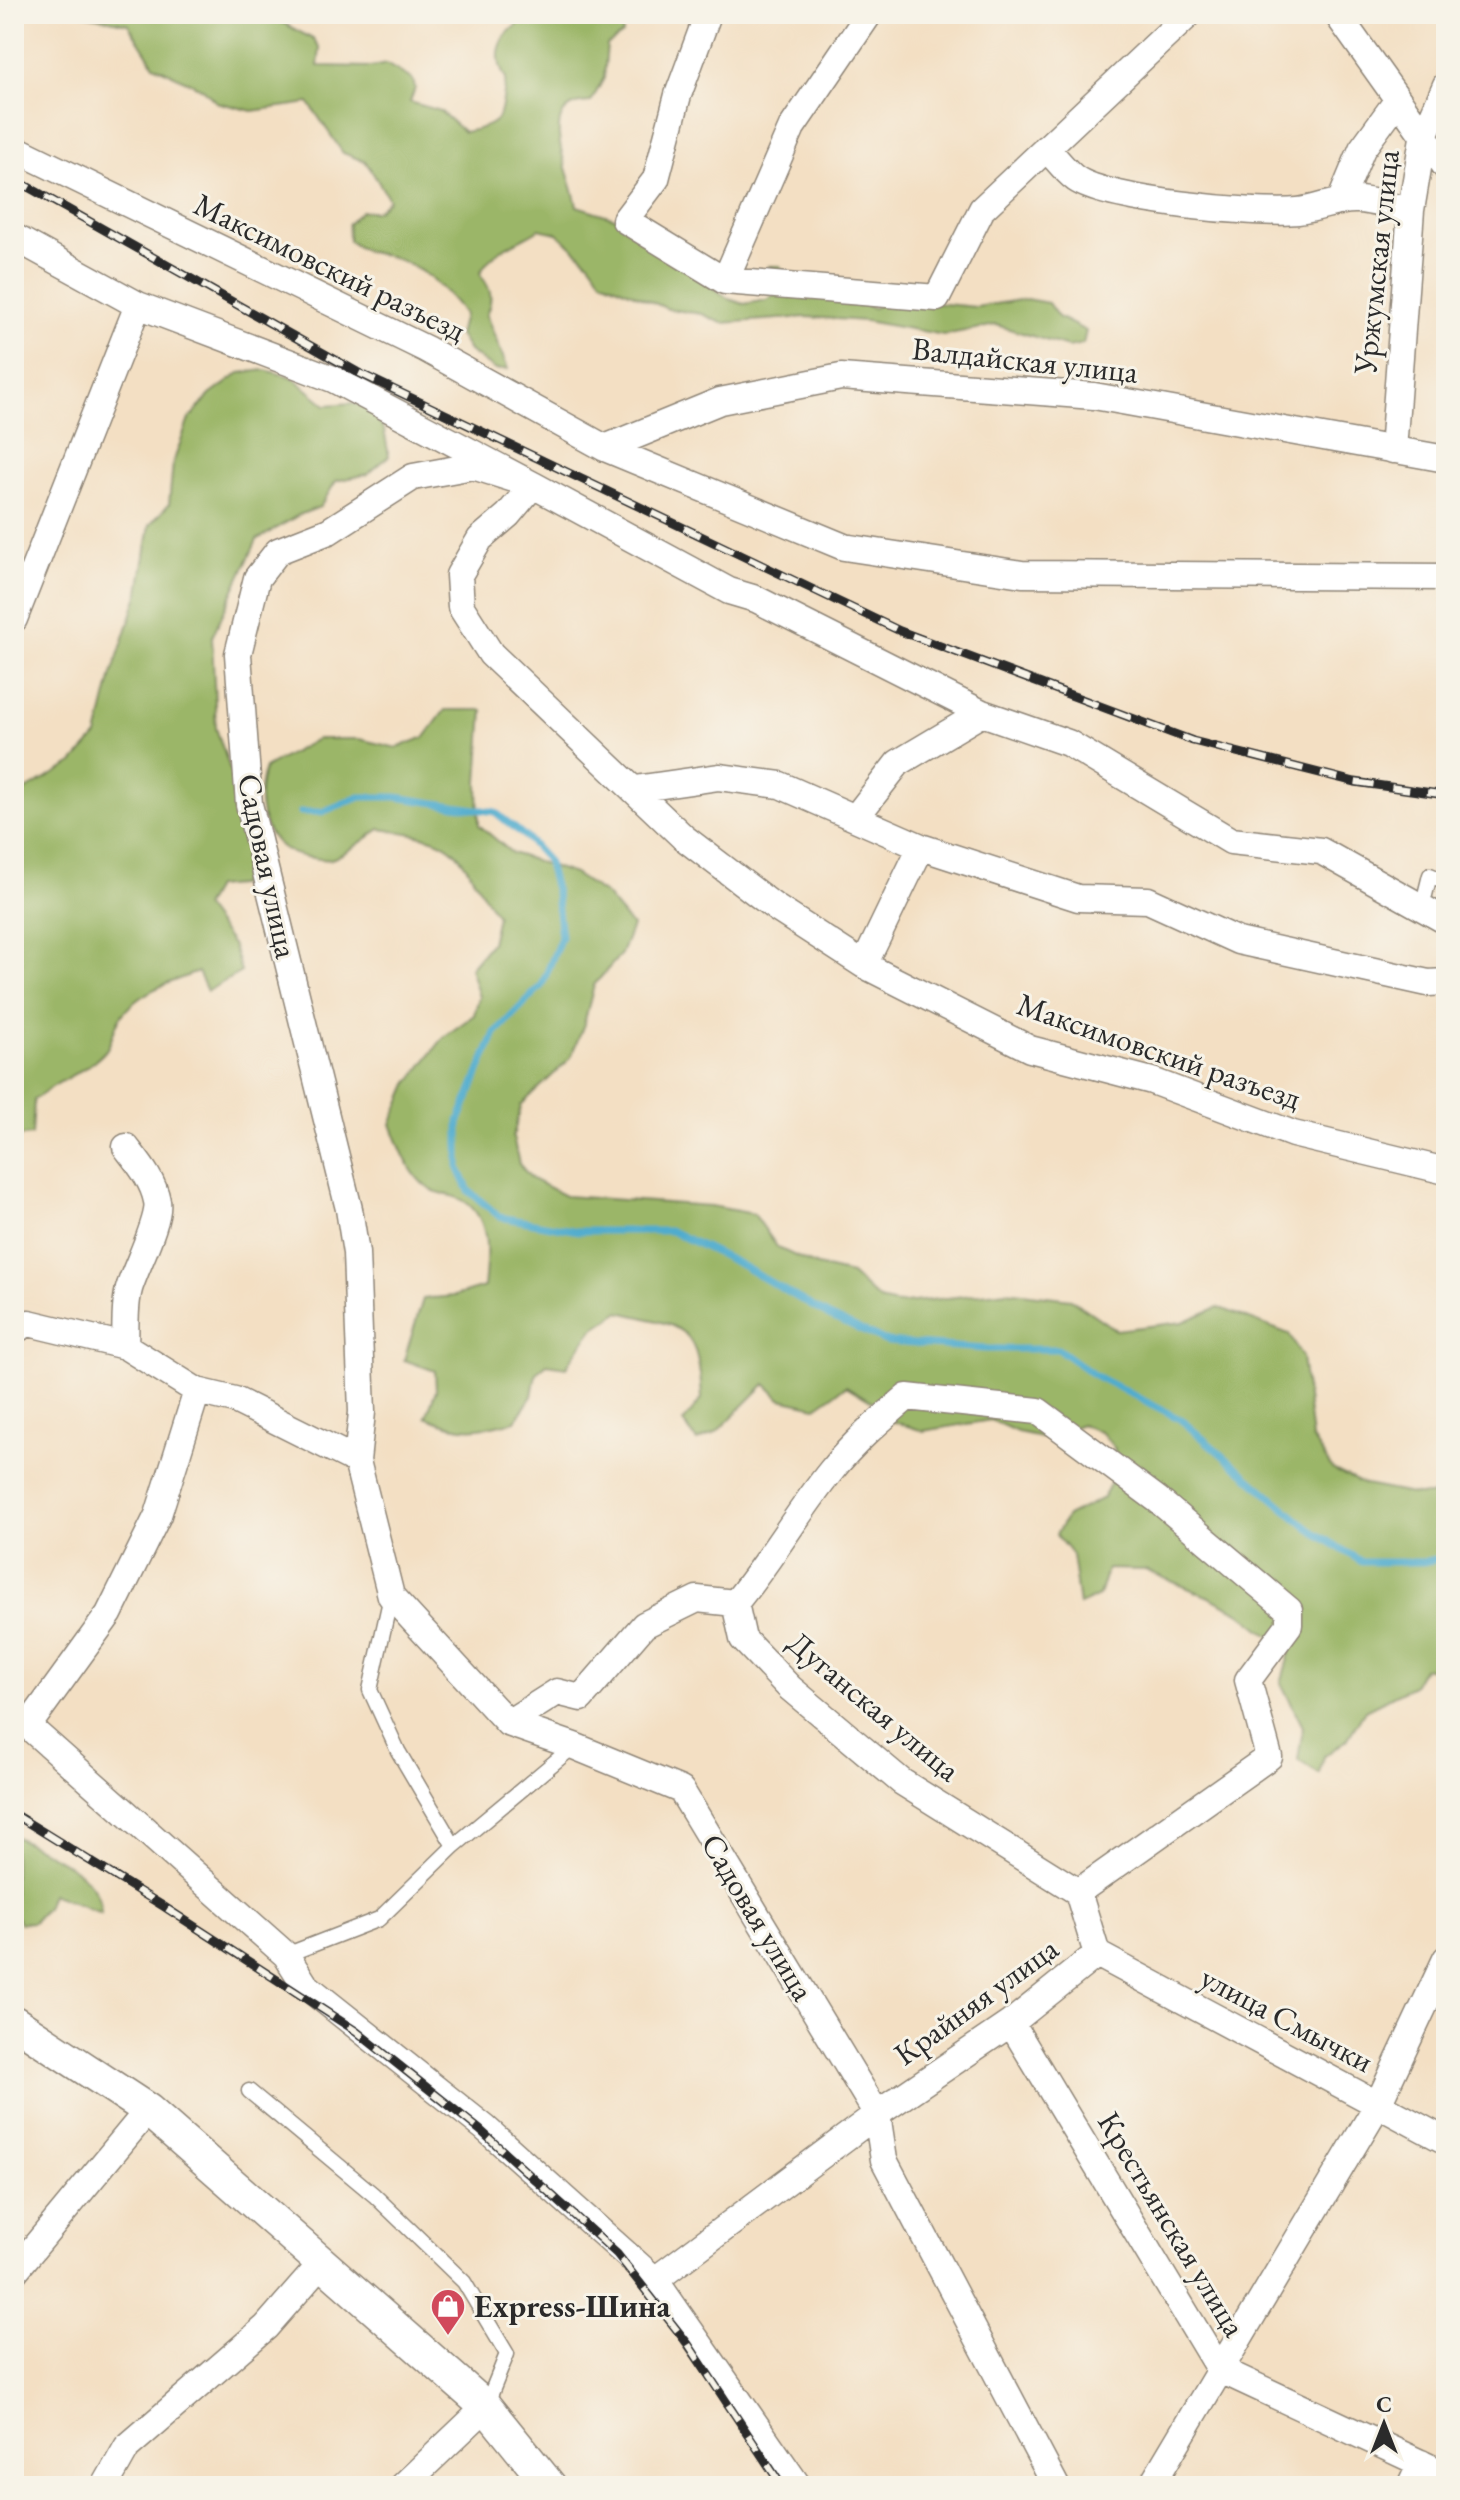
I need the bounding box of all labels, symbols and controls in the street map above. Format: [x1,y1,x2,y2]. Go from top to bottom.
street label: Уржумская улица [1343,148,1409,377]
street label: Максимовский разъезд [187,183,473,351]
street label: Валдайская улица [910,327,1140,393]
street label: Садовая улица [228,770,308,962]
street label: Максимовский разъезд [1012,983,1307,1119]
street label: Дуганская улица [779,1621,969,1791]
street label: Садовая улица [692,1826,824,2008]
street label: Крайняя улица [886,1927,1067,2075]
street label: улица Смычки [1193,1956,1381,2082]
street label: Крестьянская улица [1088,2104,1256,2345]
place label: Express-Шина [474,2285,671,2327]
shop icon: Express-Шина [429,2287,467,2337]
north arrow [1344,2384,1424,2464]
text: С [1376,2390,1392,2419]

